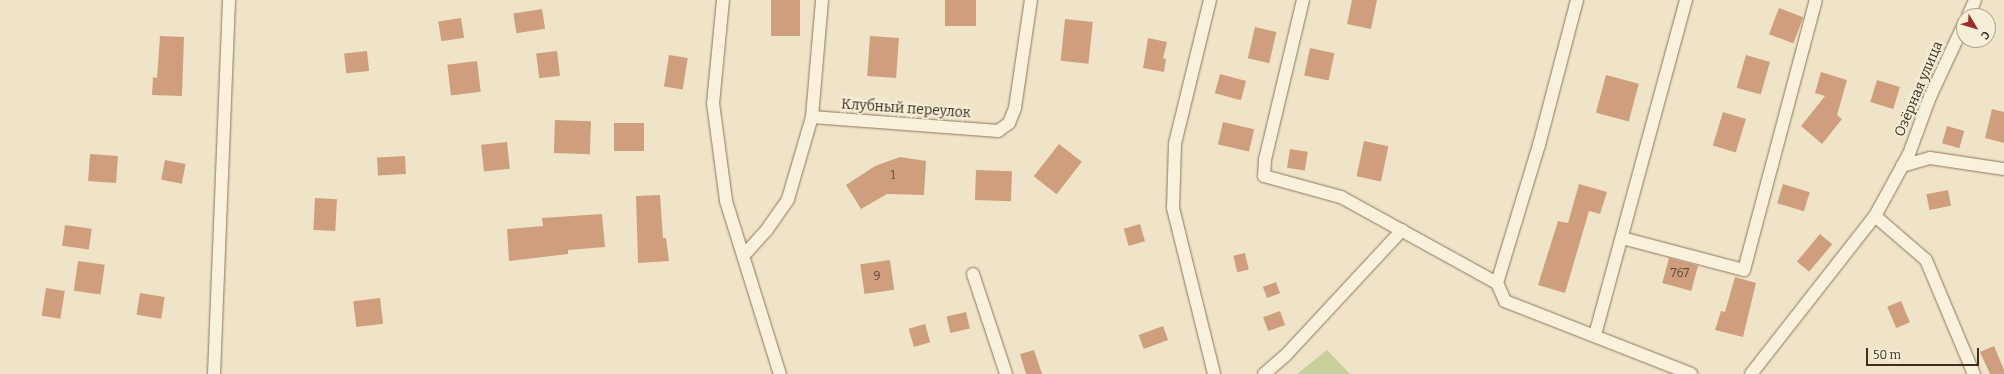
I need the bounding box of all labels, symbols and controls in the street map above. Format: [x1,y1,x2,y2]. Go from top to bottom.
north arrow [1956,8,1996,48]
text: С [1978,28,1992,42]
street label: Озёрная улица [1891,39,1947,139]
street label: Клубный переулок [841,96,971,122]
house number: 1 [891,169,895,183]
house number: 767 [1671,267,1689,281]
house number: 9 [873,270,881,284]
scale bar [1868,340,1981,366]
text: 50 m [1873,348,1901,362]

